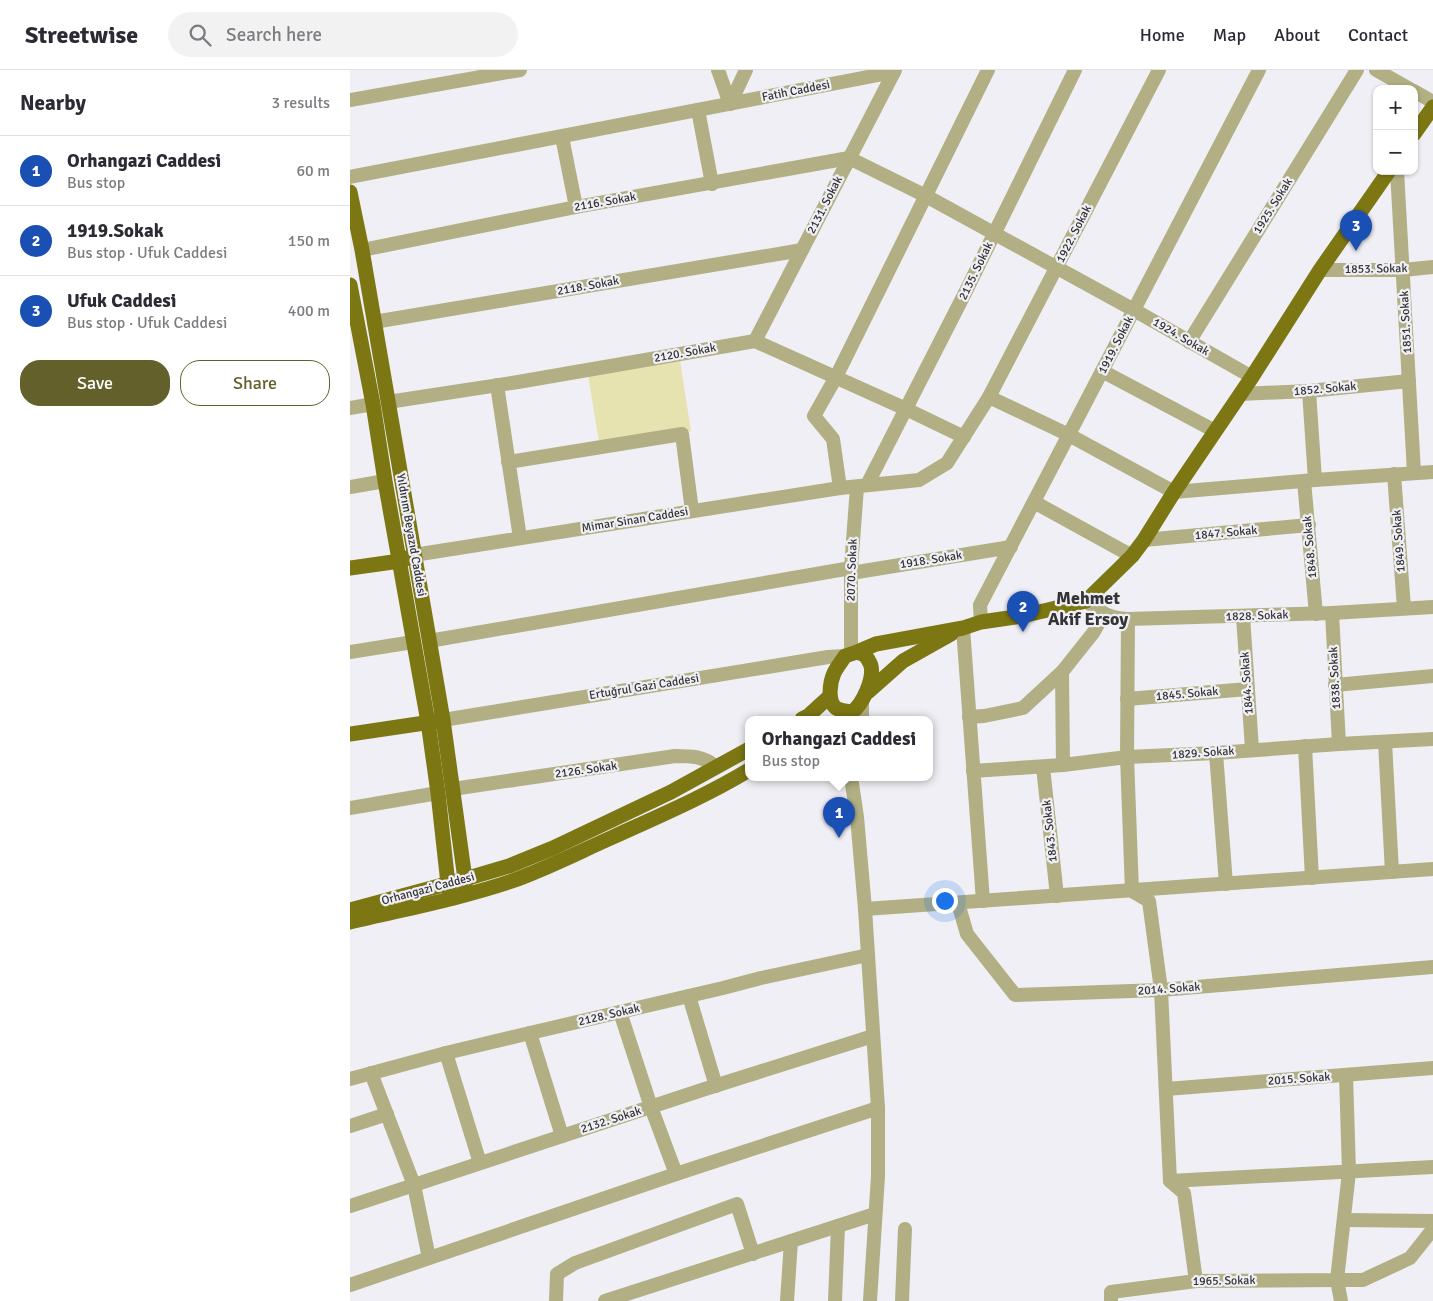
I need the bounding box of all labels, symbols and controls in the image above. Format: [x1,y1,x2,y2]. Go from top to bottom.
search box [168,12,518,57]
text: Streetwise [25,20,138,50]
icon: search [186,21,214,49]
text: Search here [226,23,322,47]
text: Home [1140,24,1185,46]
text: Map [1213,24,1246,46]
text: About [1274,24,1320,46]
text: Contact [1348,24,1408,46]
street label: Fatih Caddesi [761,77,831,105]
map controls [1373,85,1418,175]
button: + [1373,85,1418,130]
text: Nearby [20,90,86,116]
text: 3 results [271,93,330,113]
button: − [1373,130,1418,175]
text: Orhangazi Caddesi [67,149,221,173]
text: 1 [32,161,40,181]
text: 60 m [296,161,330,181]
text: Bus stop [67,173,125,193]
street label: 2131. Sokak [804,174,846,236]
street label: 1925. Sokak [1250,175,1296,237]
street label: 2116. Sokak [573,189,637,215]
street label: 1922. Sokak [1053,203,1095,265]
pin: 3 [1340,210,1372,251]
text: 1919.Sokak [67,219,164,243]
text: 2 [32,231,40,251]
text: 150 m [288,231,330,251]
street label: 2135. Sokak [956,240,996,302]
text: Bus stop · Ufuk Caddesi [67,243,227,263]
street label: 1853. Sokak [1344,261,1408,277]
street label: 2118. Sokak [556,273,620,299]
text: Ufuk Caddesi [67,289,177,313]
street label: 1851. Sokak [1397,290,1415,354]
text: 3 [32,301,40,321]
text: 400 m [288,301,330,321]
text: Bus stop · Ufuk Caddesi [67,313,227,333]
street label: 1919. Sokak [1095,314,1137,376]
street label: 1924. Sokak [1150,315,1212,359]
street label: 2120. Sokak [653,340,717,366]
button: Save [20,360,170,406]
button: Share [180,360,330,406]
street label: 1852. Sokak [1293,379,1357,399]
street label: Yıldırım Beyazıd Caddesi [393,472,429,598]
street label: Mimar Sinan Caddesi [581,504,689,536]
street label: 1849. Sokak [1389,509,1409,573]
street label: 1848. Sokak [1300,515,1320,579]
street label: 1847. Sokak [1194,523,1258,543]
street label: 2070. Sokak [843,538,861,602]
street label: 1918. Sokak [899,548,963,572]
district label: Mehmet Akif Ersoy [1048,587,1128,630]
pin: 2 [1007,591,1039,632]
street label: 1828. Sokak [1225,607,1289,625]
street label: 1838. Sokak [1326,646,1344,710]
street label: 1844. Sokak [1237,651,1257,715]
street label: Ertuğrul Gazi Caddesi [588,671,700,703]
street label: 1845. Sokak [1155,684,1219,704]
popup [745,716,933,781]
text: Orhangazi Caddesi [762,727,916,751]
street label: 1829. Sokak [1171,743,1235,763]
text: Bus stop [762,751,820,771]
street label: 2126. Sokak [554,758,618,782]
pin: 1 [823,797,855,838]
street label: 1843. Sokak [1039,799,1061,863]
street label: Orhangazi Caddesi [380,869,476,909]
your location [932,888,958,914]
street label: 2014. Sokak [1137,979,1201,999]
street label: 2128. Sokak [577,1001,641,1029]
street label: 2015. Sokak [1267,1069,1331,1089]
street label: 2132. Sokak [579,1103,643,1137]
street label: 1965. Sokak [1192,1273,1256,1289]

